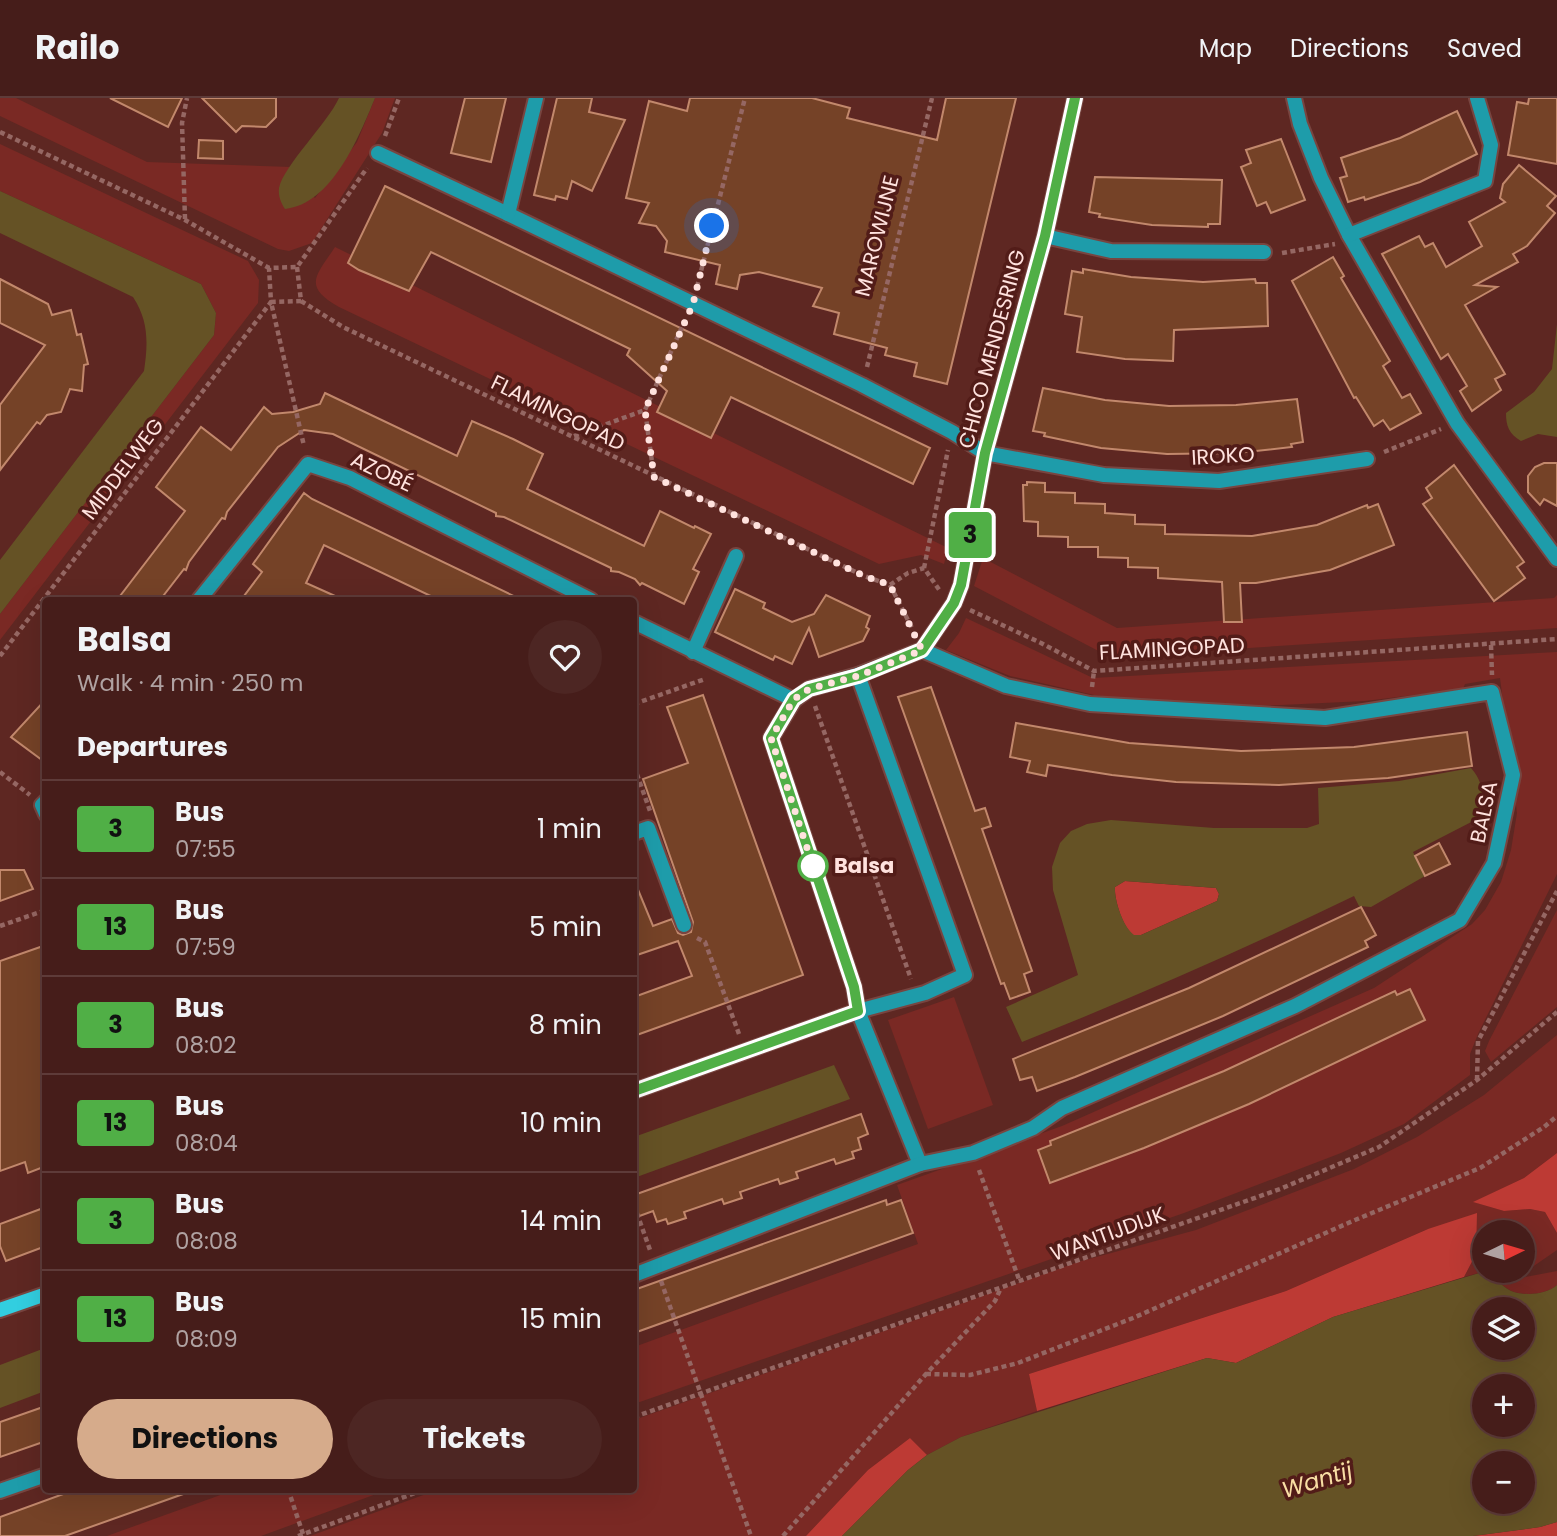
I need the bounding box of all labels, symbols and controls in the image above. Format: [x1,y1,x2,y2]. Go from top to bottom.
text: Railo [35,24,119,71]
text: Map [1199,32,1252,65]
text: Directions [1290,32,1409,65]
text: Saved [1447,32,1522,65]
street label: MAROWIJNE [847,172,906,299]
your location [694,208,729,243]
street label: CHICO MENDESRING [951,246,1032,452]
street label: FLAMINGOPAD [486,368,630,458]
street label: MIDDELWEG [75,412,170,526]
street label: IROKO [1190,439,1255,472]
street label: AZOBÉ [346,445,418,499]
line badge: 3 [947,512,993,558]
text: 3 [963,518,977,551]
text: Balsa [77,616,172,663]
button: heart [528,620,602,694]
street label: FLAMINGOPAD [1098,630,1246,667]
text: Walk · 4 min · 250 m [77,667,303,699]
text: Departures [77,729,228,765]
street label: BALSA [1463,778,1504,846]
text: Bus [175,794,224,830]
text: 1 min [537,811,602,847]
text: 3 [108,812,123,845]
text: 07:55 [175,833,236,865]
marker: Balsa [798,851,828,881]
place label: Balsa [834,851,894,880]
text: Bus [175,892,224,928]
text: 5 min [529,909,602,945]
text: 13 [104,910,127,943]
text: 07:59 [175,931,236,963]
text: Bus [175,990,224,1026]
text: 8 min [529,1007,602,1043]
text: 3 [108,1008,123,1041]
text: 08:02 [175,1029,237,1061]
text: Bus [175,1088,224,1124]
text: 10 min [521,1105,602,1141]
text: 13 [104,1106,127,1139]
text: 08:04 [175,1127,238,1159]
text: Bus [175,1186,224,1222]
street label: WANTIJDIJK [1046,1199,1170,1268]
text: 14 min [521,1203,602,1239]
text: 3 [108,1204,123,1237]
north arrow [1472,1220,1535,1283]
map controls [1472,1220,1535,1514]
text: 08:08 [175,1225,238,1257]
text: Bus [175,1284,224,1320]
button: layers [1472,1297,1535,1360]
text: 15 min [521,1301,602,1337]
text: 13 [104,1302,127,1335]
text: 08:09 [175,1323,238,1355]
button: + [1472,1374,1535,1437]
button: Directions [77,1399,333,1479]
button: Tickets [347,1399,602,1479]
button: − [1472,1451,1535,1514]
water label: Wantij [1278,1454,1357,1506]

